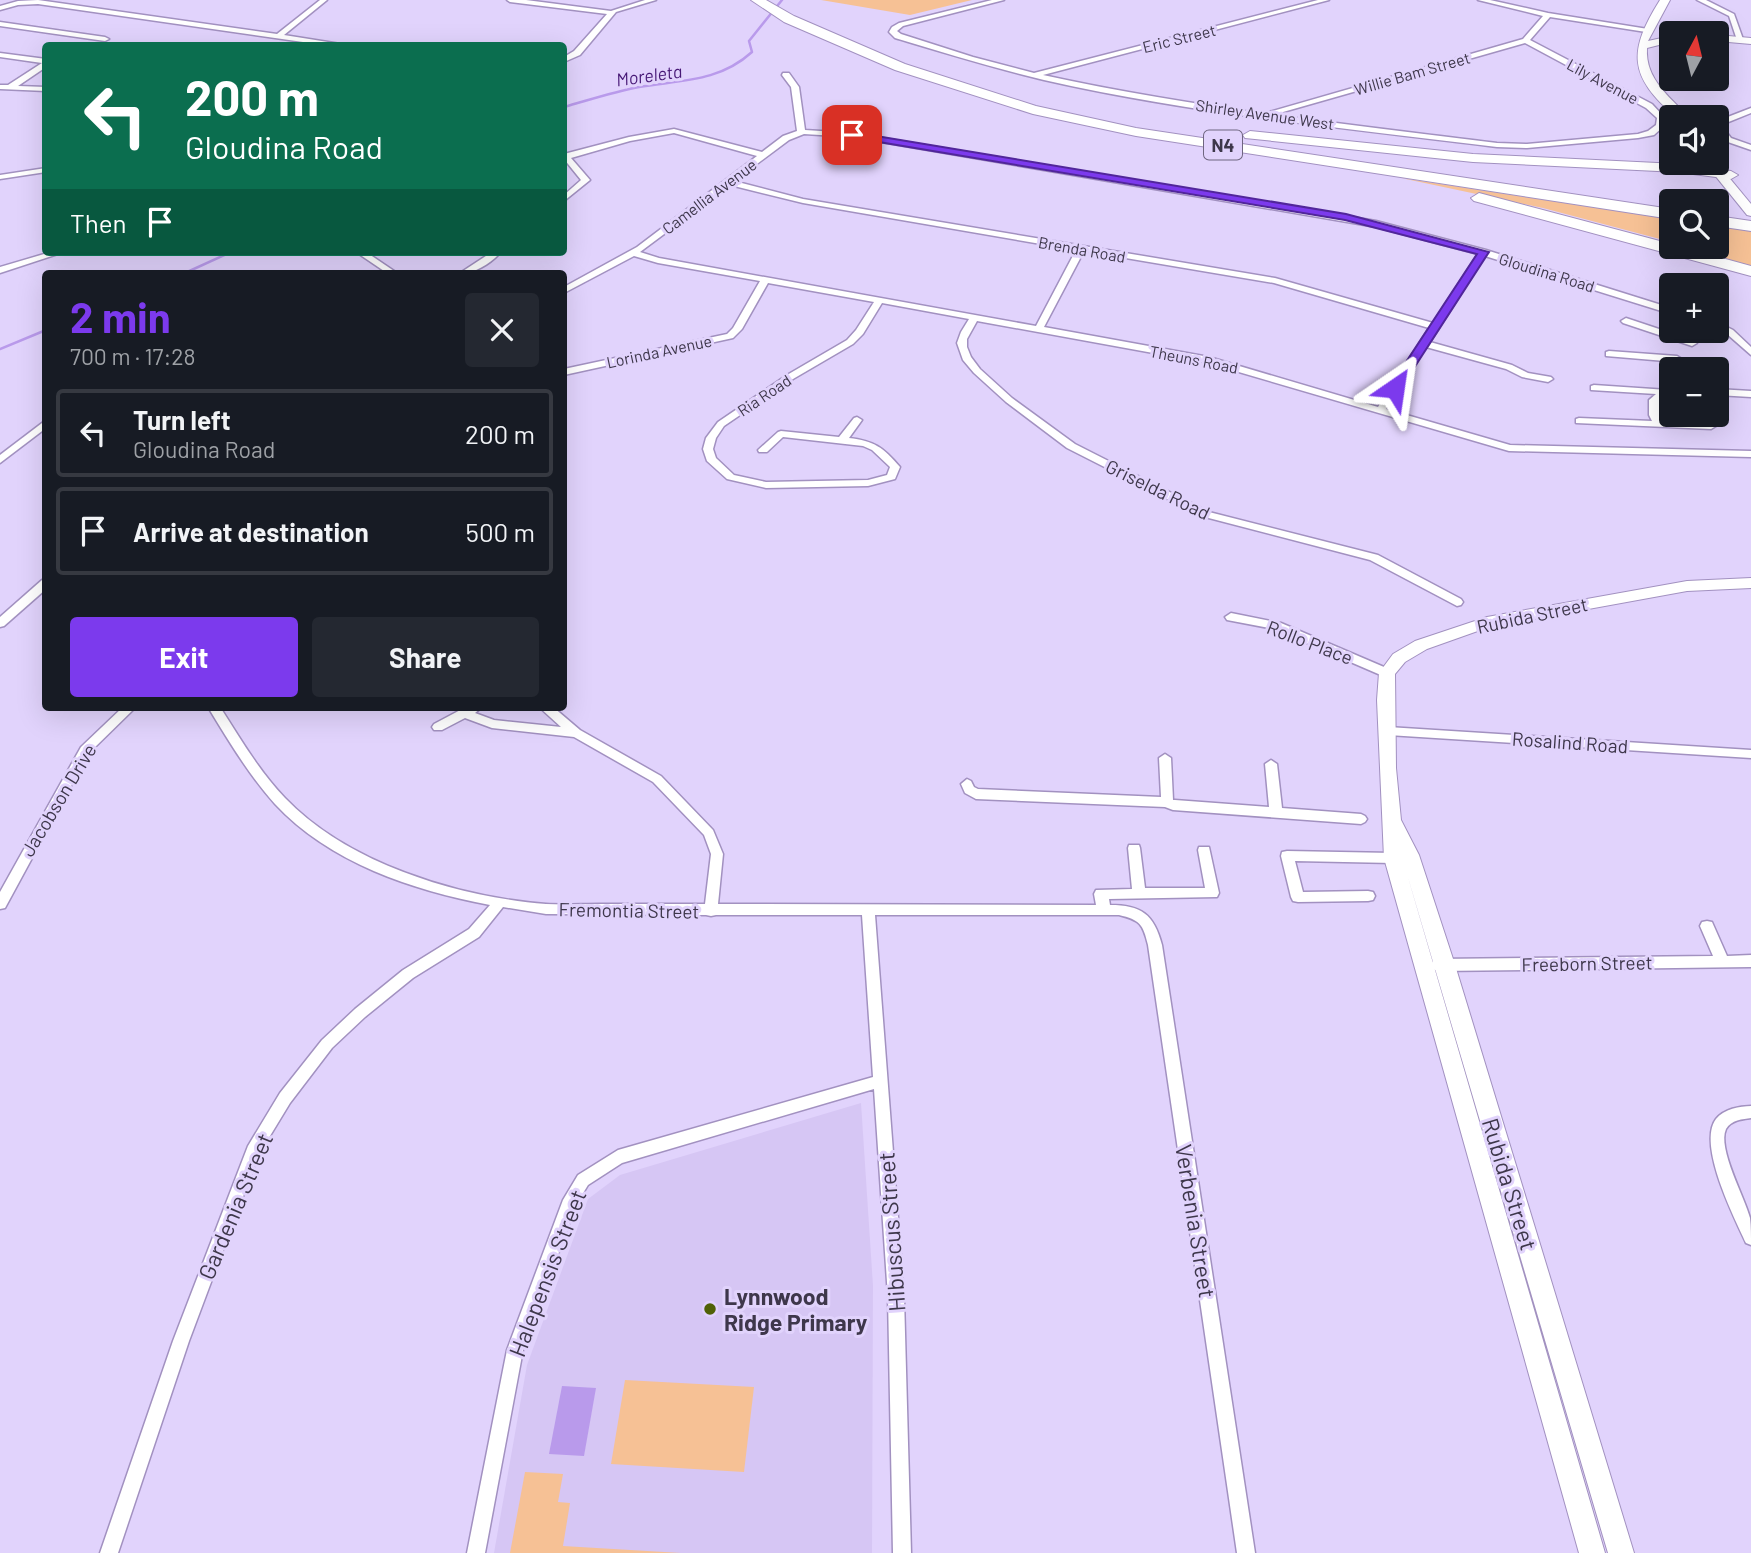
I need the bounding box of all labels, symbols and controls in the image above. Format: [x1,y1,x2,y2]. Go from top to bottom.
street label: Eric Street [1140,20,1218,56]
north arrow [1659,21,1729,91]
map controls [1659,21,1729,427]
street label: Willie Bam Street [1352,47,1472,99]
street label: Lily Avenue [1564,54,1642,108]
water label: Moreleta [615,59,683,91]
text: 200 m [185,67,319,126]
icon: left [70,70,161,161]
street label: Shirley Avenue West [1195,95,1335,133]
pin [822,105,882,165]
button: sound [1659,105,1729,175]
icon: arrive [833,116,871,154]
text: Gloudina Road [185,127,383,165]
road number: N4 [1204,130,1242,160]
street label: Camellia Avenue [658,154,760,238]
button: search [1659,189,1729,259]
icon: arrive [141,203,179,241]
text: Then [70,207,127,238]
street label: Brenda Road [1037,232,1127,266]
street label: Gloudina Road [1497,248,1597,296]
button: + [1659,273,1729,343]
text: 2 min [70,291,171,341]
button: close [465,293,539,367]
street label: Lorinda Avenue [605,331,713,371]
street label: Theuns Road [1148,341,1240,377]
text: 700 m · 17:28 [70,342,196,370]
position arrow [1358,351,1432,425]
button: − [1659,357,1729,427]
street label: Ria Road [734,370,794,420]
text: Turn left [133,404,231,435]
icon: left [74,414,112,452]
text: 200 m [465,418,535,449]
text: Gloudina Road [133,435,275,463]
street label: Griselda Road [1102,454,1214,524]
icon: arrive [74,512,112,550]
text: Arrive at destination [133,516,369,547]
text: 500 m [466,516,535,547]
street label: Rubida Street [1474,592,1590,638]
street label: Rollo Place [1264,615,1356,669]
button: Exit [70,617,298,697]
button: Share [312,617,539,697]
street label: Rosalind Road [1511,726,1629,758]
street label: Jacobson Drive [15,740,101,860]
street label: Fremontia Street [558,897,700,923]
street label: Freeborn Street [1521,950,1653,976]
street label: Rubida Street [1477,1115,1543,1253]
street label: Gardenia Street [192,1129,278,1283]
street label: Verbenia Street [1170,1142,1222,1300]
street label: Hibuscus Street [871,1151,911,1313]
street label: Halepensis Street [502,1185,592,1361]
place label: Lynnwood Ridge Primary [724,1282,868,1336]
marker: Lynnwood Ridge Primary [702,1301,718,1317]

